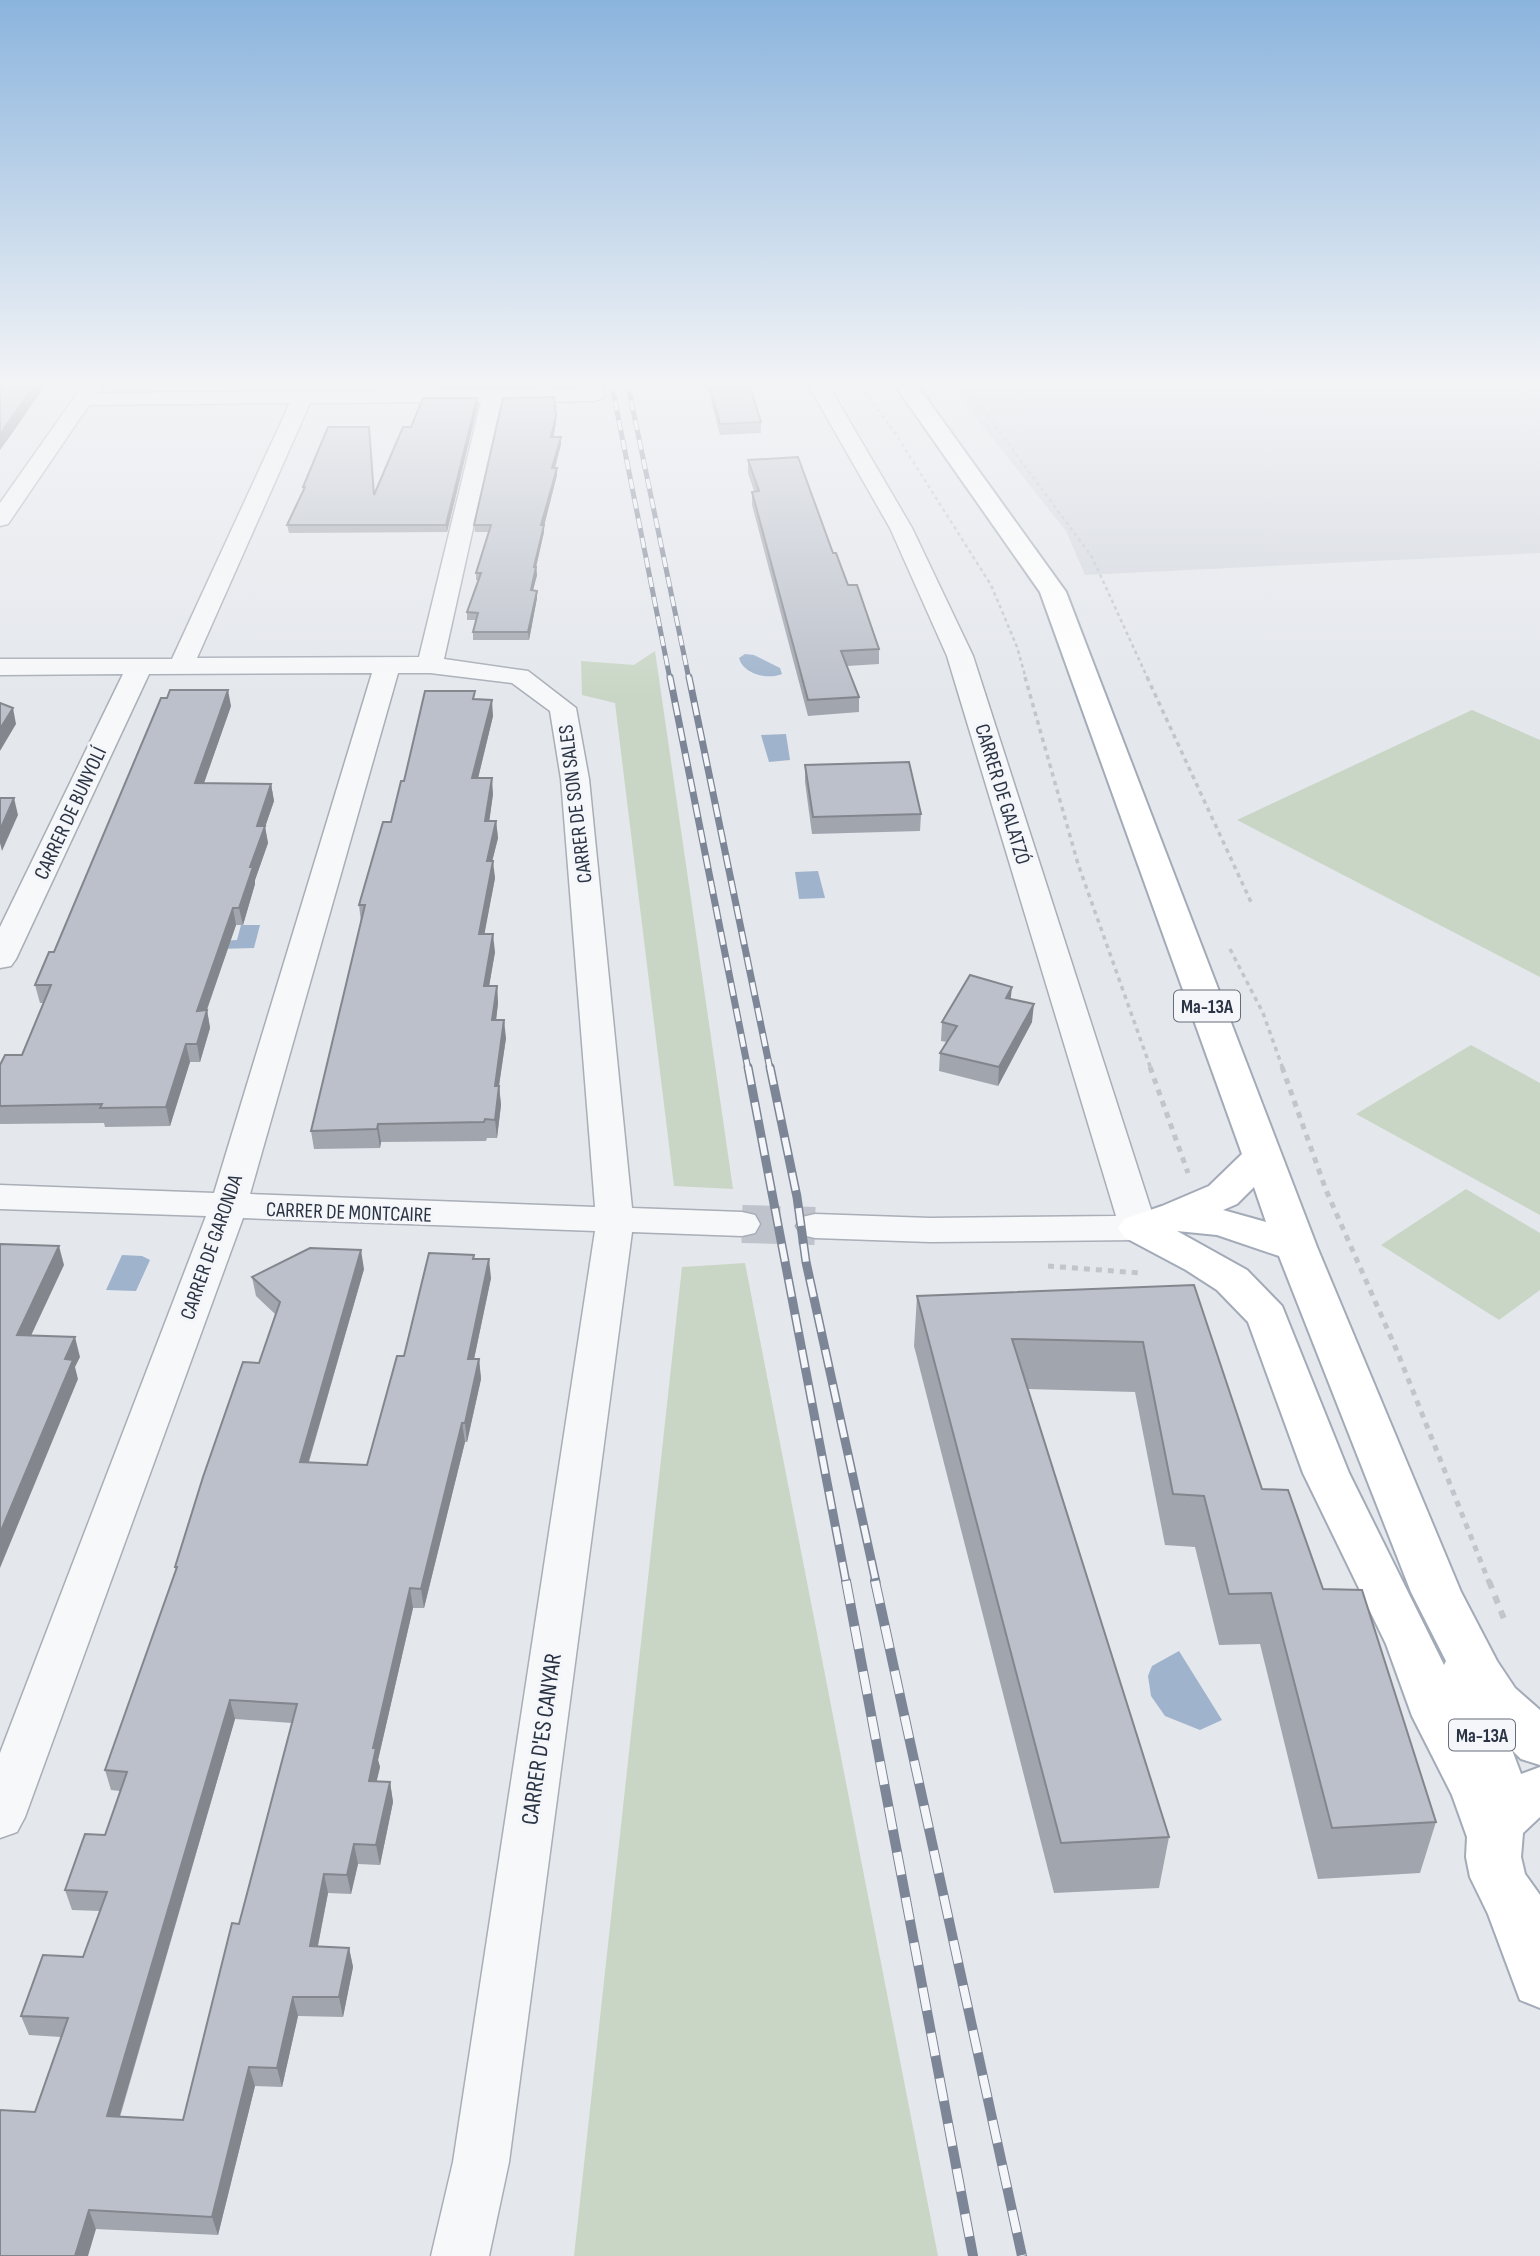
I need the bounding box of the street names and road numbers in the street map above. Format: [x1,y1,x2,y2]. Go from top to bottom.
street label: CARRER DE GALATZÓ [969,721,1036,867]
street label: CARRER DE SON SALES [553,723,598,885]
street label: CARRER DE BUNYOLÍ [29,743,112,884]
road number: Ma-13A [1174,990,1240,1022]
street label: CARRER DE GARONDA [175,1170,248,1323]
street label: CARRER DE MONTCAIRE [266,1197,432,1228]
street label: CARRER D'ES CANYAR [515,1651,568,1827]
road number: Ma-13A [1449,1720,1515,1750]

